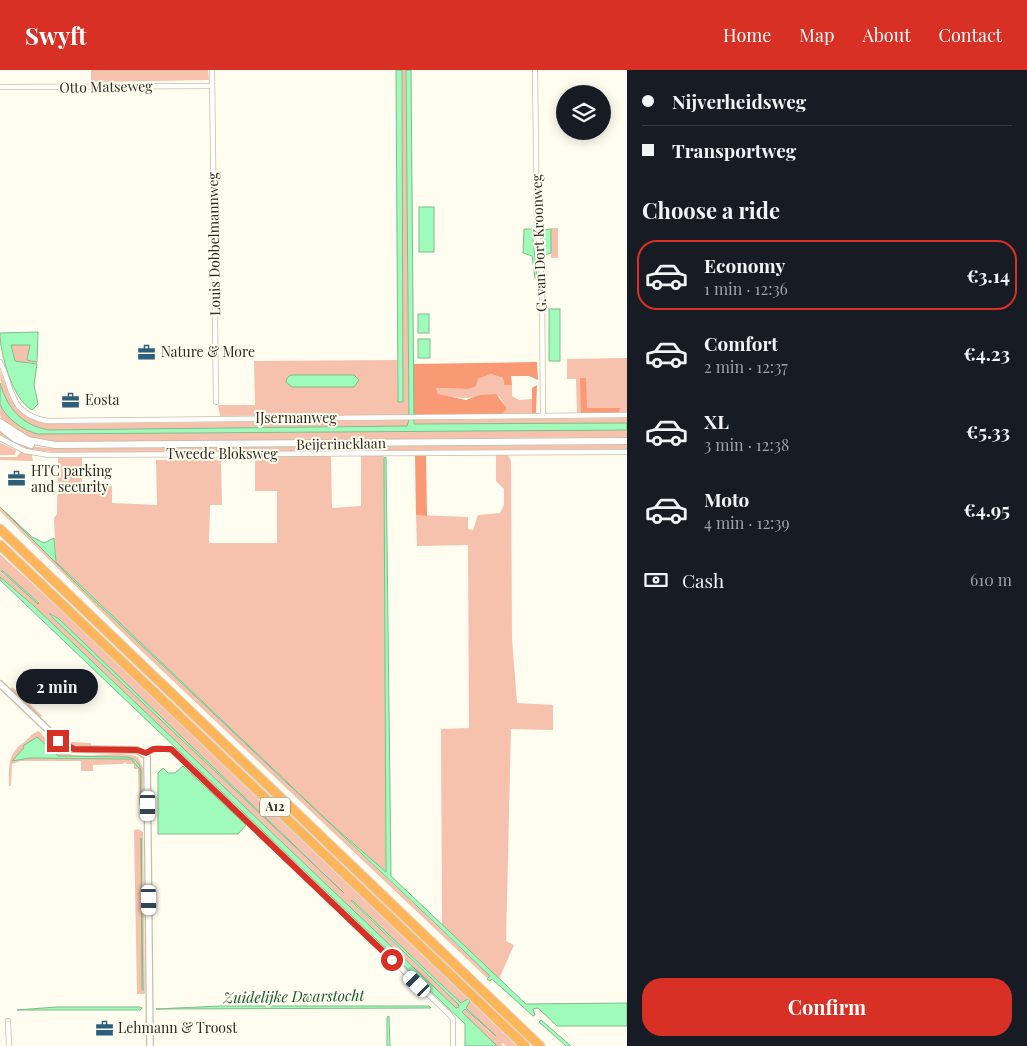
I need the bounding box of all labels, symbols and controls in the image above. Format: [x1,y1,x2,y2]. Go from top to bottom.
text: Swyft [25,19,87,51]
text: Home [723,23,771,47]
text: Map [799,23,834,47]
text: About [862,23,911,47]
text: Contact [939,23,1002,47]
street label: Otto Matseweg [59,76,153,97]
map controls [556,85,611,140]
button: layers [556,85,611,140]
text: Nijverheidsweg [672,88,806,114]
text: Transportweg [672,137,796,163]
street label: Louis Dobbelmannweg [203,171,224,316]
street label: G. van Dort Kroonweg [527,173,550,312]
text: Choose a ride [642,195,780,225]
text: Economy [704,252,785,278]
icon: car [644,253,689,298]
text: €3.14 [966,262,1010,288]
text: 1 min · 12:36 [704,278,788,299]
text: Comfort [704,330,778,356]
icon: car [644,331,689,376]
text: €4.23 [963,340,1010,366]
office icon: Nature & More [137,342,157,362]
place label: Nature & More [161,342,255,361]
text: 2 min · 12:37 [704,356,788,377]
office icon: Eosta [61,390,81,410]
place label: Eosta [85,390,119,409]
street label: IJsermanweg [255,408,337,427]
text: XL [704,408,729,434]
icon: car [644,409,689,454]
text: €5.33 [966,418,1010,444]
street label: Beijerincklaan [296,433,387,454]
text: 3 min · 12:38 [704,434,789,455]
street label: Tweede Bloksweg [166,444,278,463]
place label: HTC parking and security [31,461,112,496]
office icon: HTC parking and security [7,469,27,489]
text: Moto [704,486,749,512]
icon: car [644,487,689,532]
text: €4.95 [964,496,1010,522]
text: 4 min · 12:39 [704,512,790,533]
icon: cash [642,566,670,594]
text: Cash [682,567,724,593]
text: 610 m [970,569,1012,590]
callout: 2 min [17,668,99,704]
text: 2 min [36,676,78,697]
route end [47,730,69,752]
car [140,791,155,821]
road number: A12 [260,798,290,816]
car [141,885,156,915]
route start [381,949,403,971]
car [400,968,433,1000]
button: Confirm [642,978,1012,1036]
water label: Zuidelijke Dwarstocht [222,985,366,1007]
office icon: Lehmann & Troost [94,1018,114,1038]
place label: Lehmann & Troost [118,1018,238,1037]

